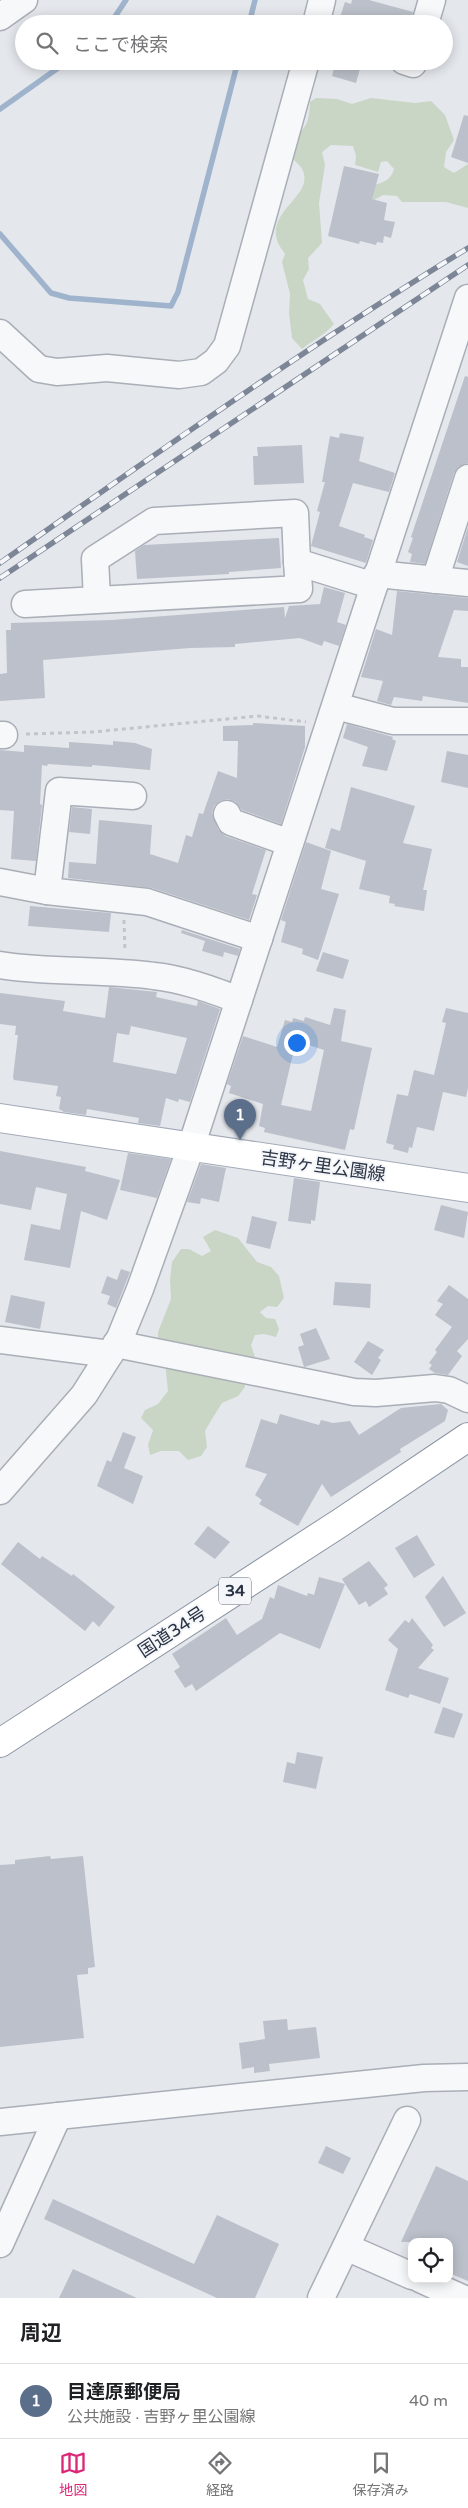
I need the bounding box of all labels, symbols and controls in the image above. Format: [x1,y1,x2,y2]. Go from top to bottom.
search box [15,15,453,70]
icon: search [33,29,61,57]
text: ここで検索 [73,34,168,56]
your location [284,1030,310,1056]
pin: 1 [224,1099,256,1140]
street label: 吉野ヶ里公園線 [259,1146,387,1186]
road number: 34 [219,1578,251,1604]
street label: 国道34号 [134,1602,210,1662]
map controls [408,2238,453,2283]
button: locate [408,2238,453,2283]
text: 周辺 [20,2321,62,2346]
text: 目達原郵便局 [67,2381,181,2403]
text: 1 [31,2391,41,2411]
text: 40 m [409,2391,448,2411]
text: 公共施設 · 吉野ヶ里公園線 [67,2407,255,2427]
tab: 地図 [59,2449,87,2499]
tab: 経路 [206,2449,234,2499]
tab: 保存済み [353,2449,409,2499]

